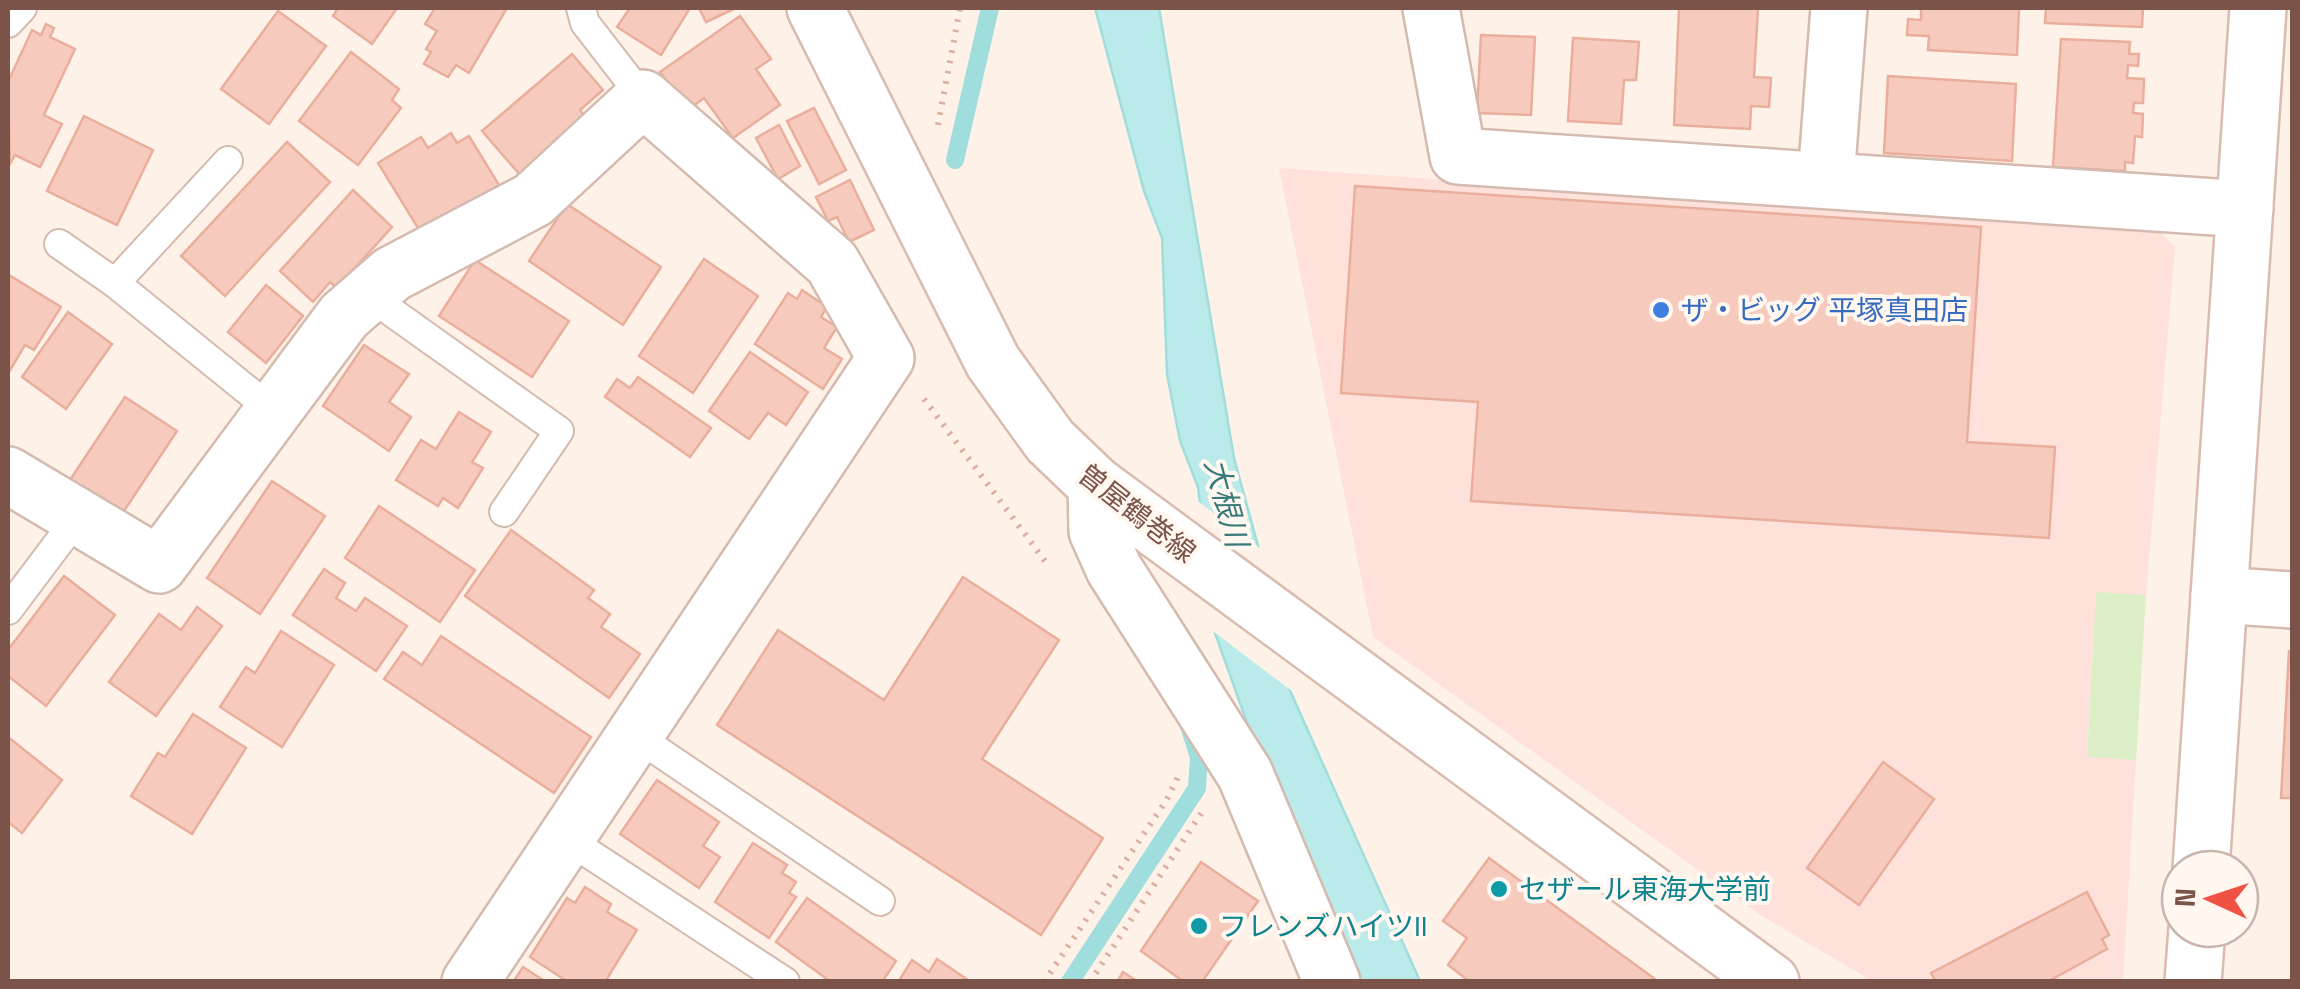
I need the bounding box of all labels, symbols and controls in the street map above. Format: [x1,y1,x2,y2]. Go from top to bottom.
place label: ザ・ビッグ 平塚真田店 [1681,292,1968,328]
marker: ザ・ビッグ 平塚真田店 [1650,299,1672,321]
water label: 大根川 [1196,454,1258,554]
street label: 曽屋鶴巻線 [1071,456,1203,570]
north arrow [2160,849,2260,949]
place label: セザール東海大学前 [1519,871,1771,907]
marker: セザール東海大学前 [1488,878,1510,900]
text: N [2167,887,2204,908]
place label: フレンズハイツII [1219,908,1428,944]
marker: フレンズハイツII [1188,915,1210,937]

